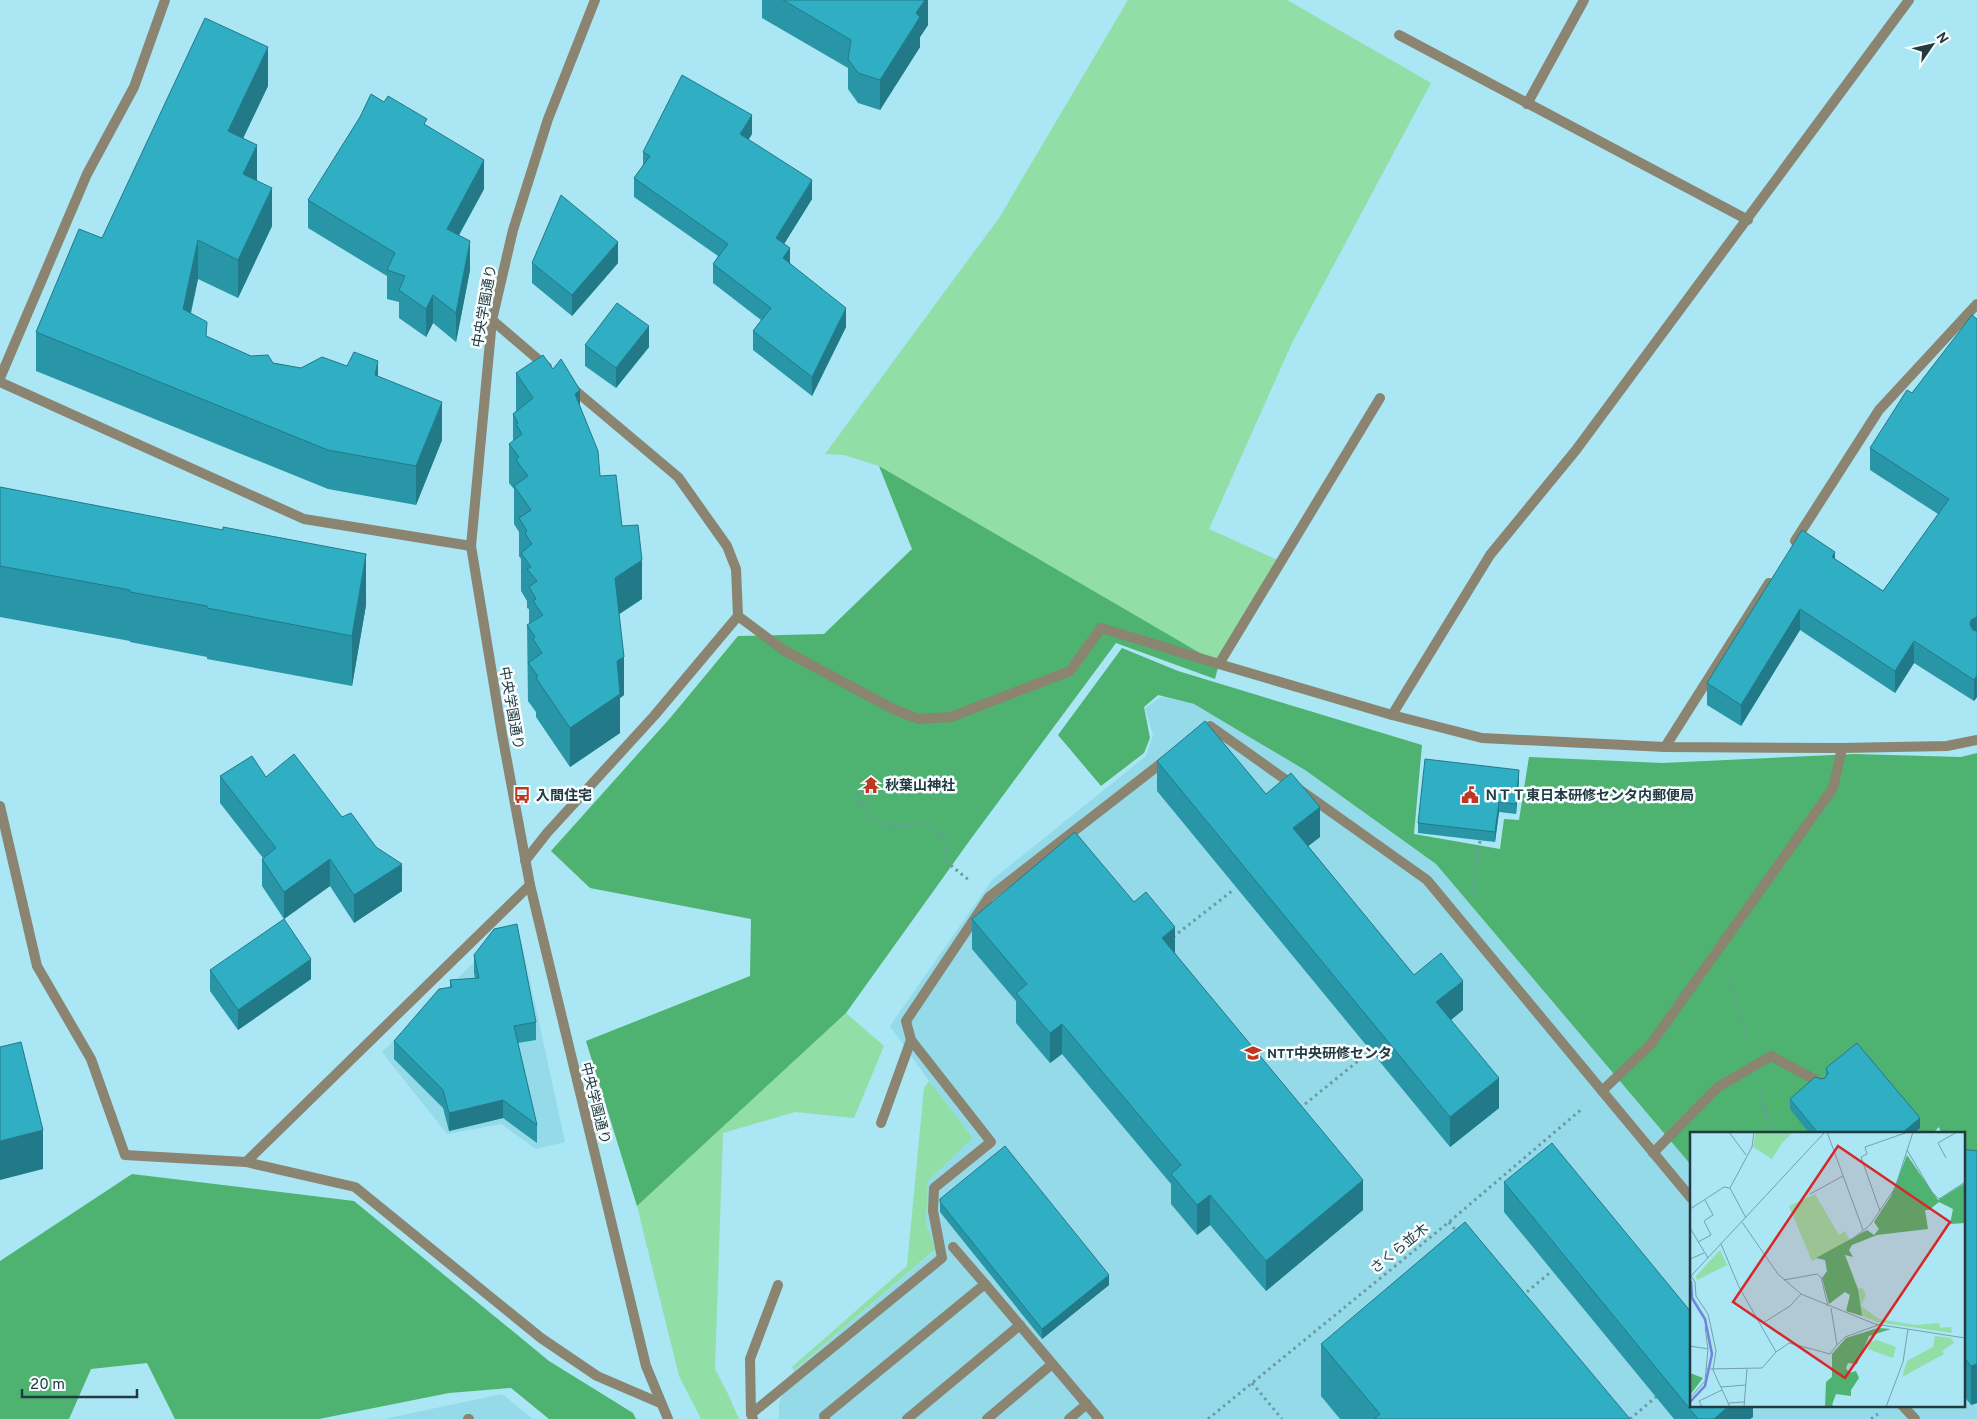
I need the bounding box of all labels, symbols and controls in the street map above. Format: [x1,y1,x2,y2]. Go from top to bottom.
north arrow [1907,20,1957,70]
text: N [1932,30,1951,47]
street label: 中央学園通り [470,263,501,349]
street label: 中央学園通り [495,665,526,751]
temple icon: 秋葉山神社 [861,775,881,795]
place label: 秋葉山神社 [885,777,955,795]
bus stop icon: 入間住宅 [512,785,532,805]
public building icon: ＮＴＴ東日本研修センタ内郵便局 [1460,785,1480,805]
place label: 入間住宅 [536,787,592,805]
place label: ＮＴＴ東日本研修センタ内郵便局 [1484,788,1694,805]
school or university icon: NTT中央研修センタ [1243,1043,1263,1063]
place label: NTT中央研修センタ [1267,1046,1392,1063]
street label: 中央学園通り [576,1061,613,1146]
inset map [1690,1132,1964,1406]
street label: さくら並木 [1367,1221,1432,1278]
scale bar [22,1366,138,1398]
text: 20 m [30,1376,65,1395]

